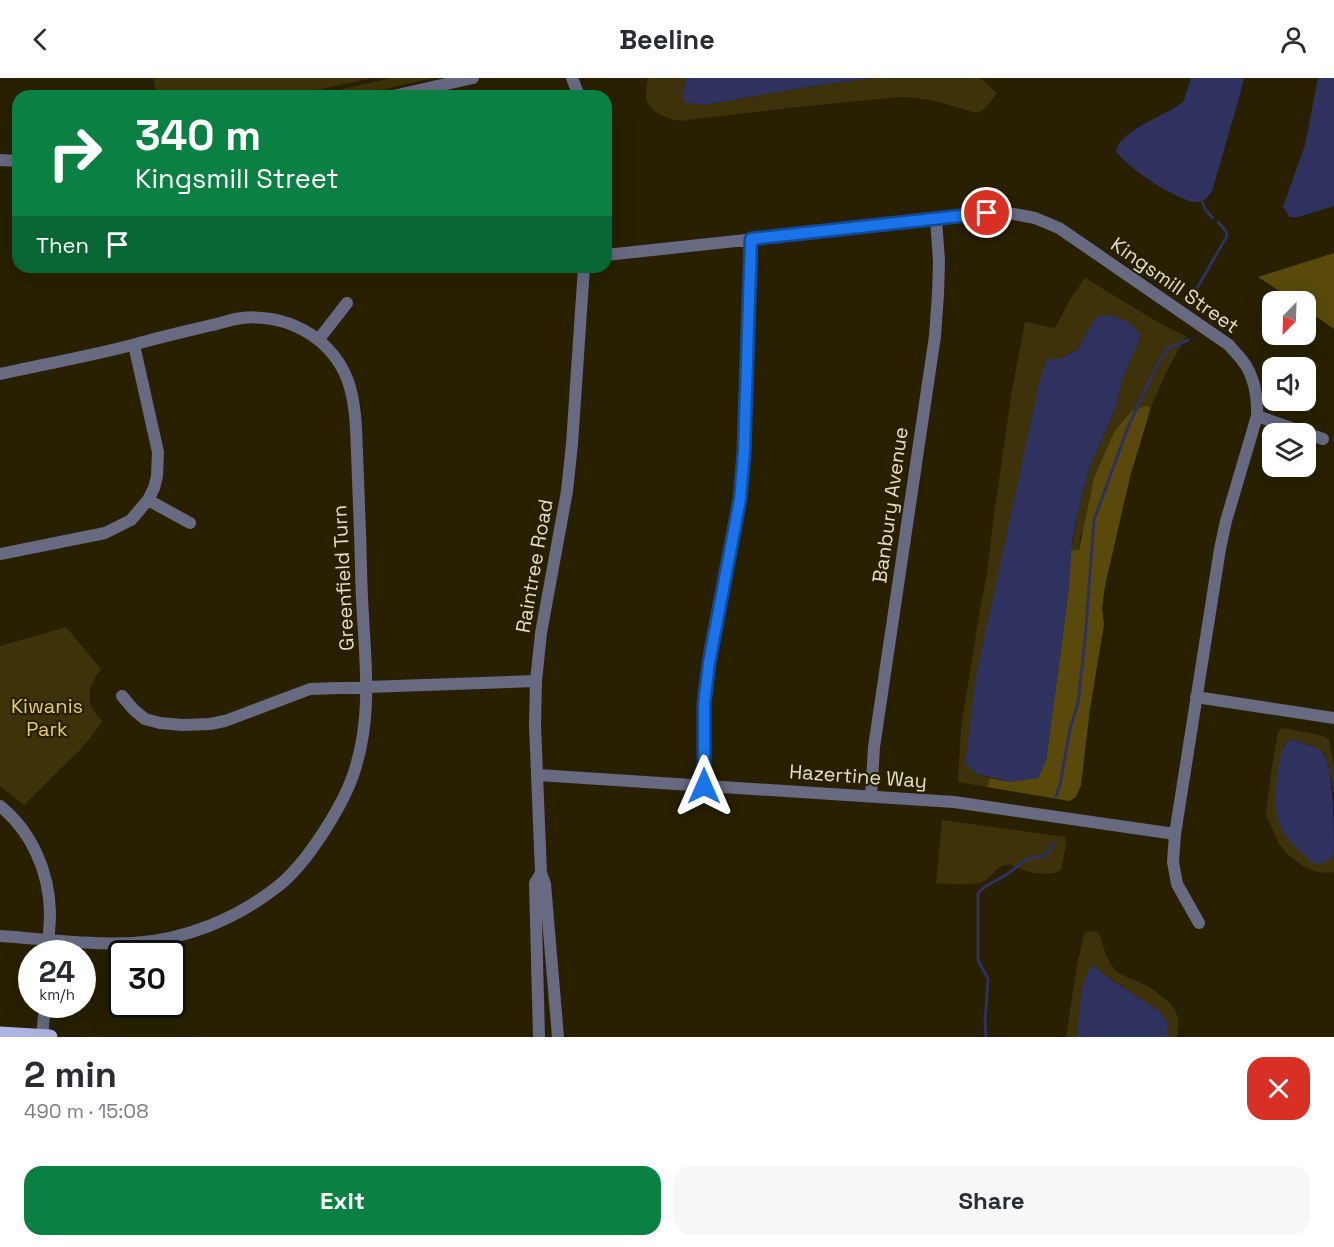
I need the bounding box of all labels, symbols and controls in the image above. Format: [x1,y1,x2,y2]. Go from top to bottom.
text: Beeline [619,22,715,57]
icon: back [24,23,57,56]
icon: person [1277,23,1310,56]
text: 340 m [135,109,261,162]
icon: right [36,114,114,192]
text: Kingsmill Street [135,161,339,196]
pin [961,187,1012,238]
icon: arrive [970,196,1003,229]
icon: arrive [101,228,134,261]
text: Then [36,231,89,259]
street label: Kingsmill Street [1106,231,1244,339]
north arrow [1262,291,1316,345]
map controls [1262,291,1316,477]
button: sound [1262,357,1316,411]
button: layers [1262,423,1316,477]
street label: Banbury Avenue [866,425,914,585]
street label: Raintree Road [509,497,559,635]
street label: Greenfield Turn [326,505,360,651]
park label: Kiwanis Park [11,693,83,742]
position arrow [672,754,736,818]
street label: Hazertine Way [788,758,928,794]
speed limit sign: 30 [108,940,186,1018]
text: 24 [39,952,75,991]
text: km/h [39,985,75,1004]
text: 2 min [24,1052,117,1098]
button: close [1247,1057,1310,1120]
text: 490 m · 15:08 [24,1098,149,1124]
button: Exit [24,1166,661,1235]
button: Share [673,1166,1310,1235]

